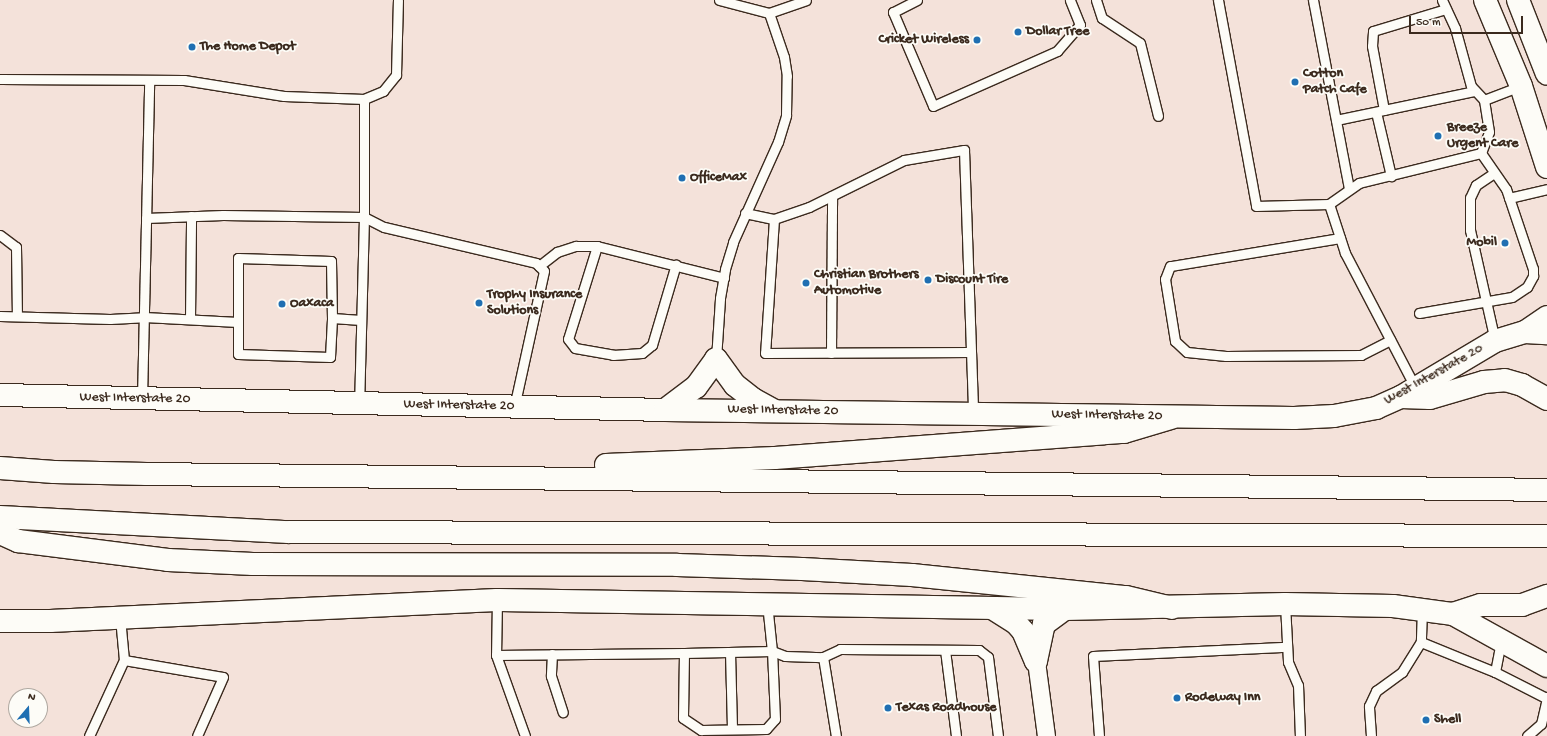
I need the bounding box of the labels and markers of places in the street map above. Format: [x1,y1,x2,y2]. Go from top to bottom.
place label: Dollar Tree [1026,24,1089,40]
marker: Dollar Tree [1013,27,1023,37]
place label: Cricket Wireless [878,32,969,48]
marker: Cricket Wireless [972,35,982,45]
place label: The Home Depot [200,39,295,55]
marker: The Home Depot [187,42,197,52]
place label: Cotton Patch Cafe [1303,66,1367,98]
marker: Cotton Patch Cafe [1290,77,1300,87]
place label: Breeze Urgent Care [1447,120,1518,152]
marker: Breeze Urgent Care [1432,130,1444,142]
place label: OfficeMax [690,170,747,186]
marker: OfficeMax [677,173,687,183]
place label: Mobil [1467,235,1497,251]
marker: Mobil [1500,238,1510,248]
place label: Christian Brothers Automotive [814,267,919,300]
place label: Discount Tire [936,272,1008,288]
marker: Discount Tire [923,275,933,285]
marker: Christian Brothers Automotive [801,278,811,288]
place label: Trophy Insurance Solutions [487,287,582,320]
place label: Oaxaca [290,296,334,312]
marker: Trophy Insurance Solutions [474,298,484,308]
marker: Oaxaca [277,299,287,309]
place label: Rodeway Inn [1185,690,1261,706]
marker: Rodeway Inn [1172,693,1182,703]
place label: Texas Roadhouse [896,700,997,716]
marker: Texas Roadhouse [883,703,893,713]
place label: Shell [1434,712,1461,728]
marker: Shell [1421,715,1431,725]

